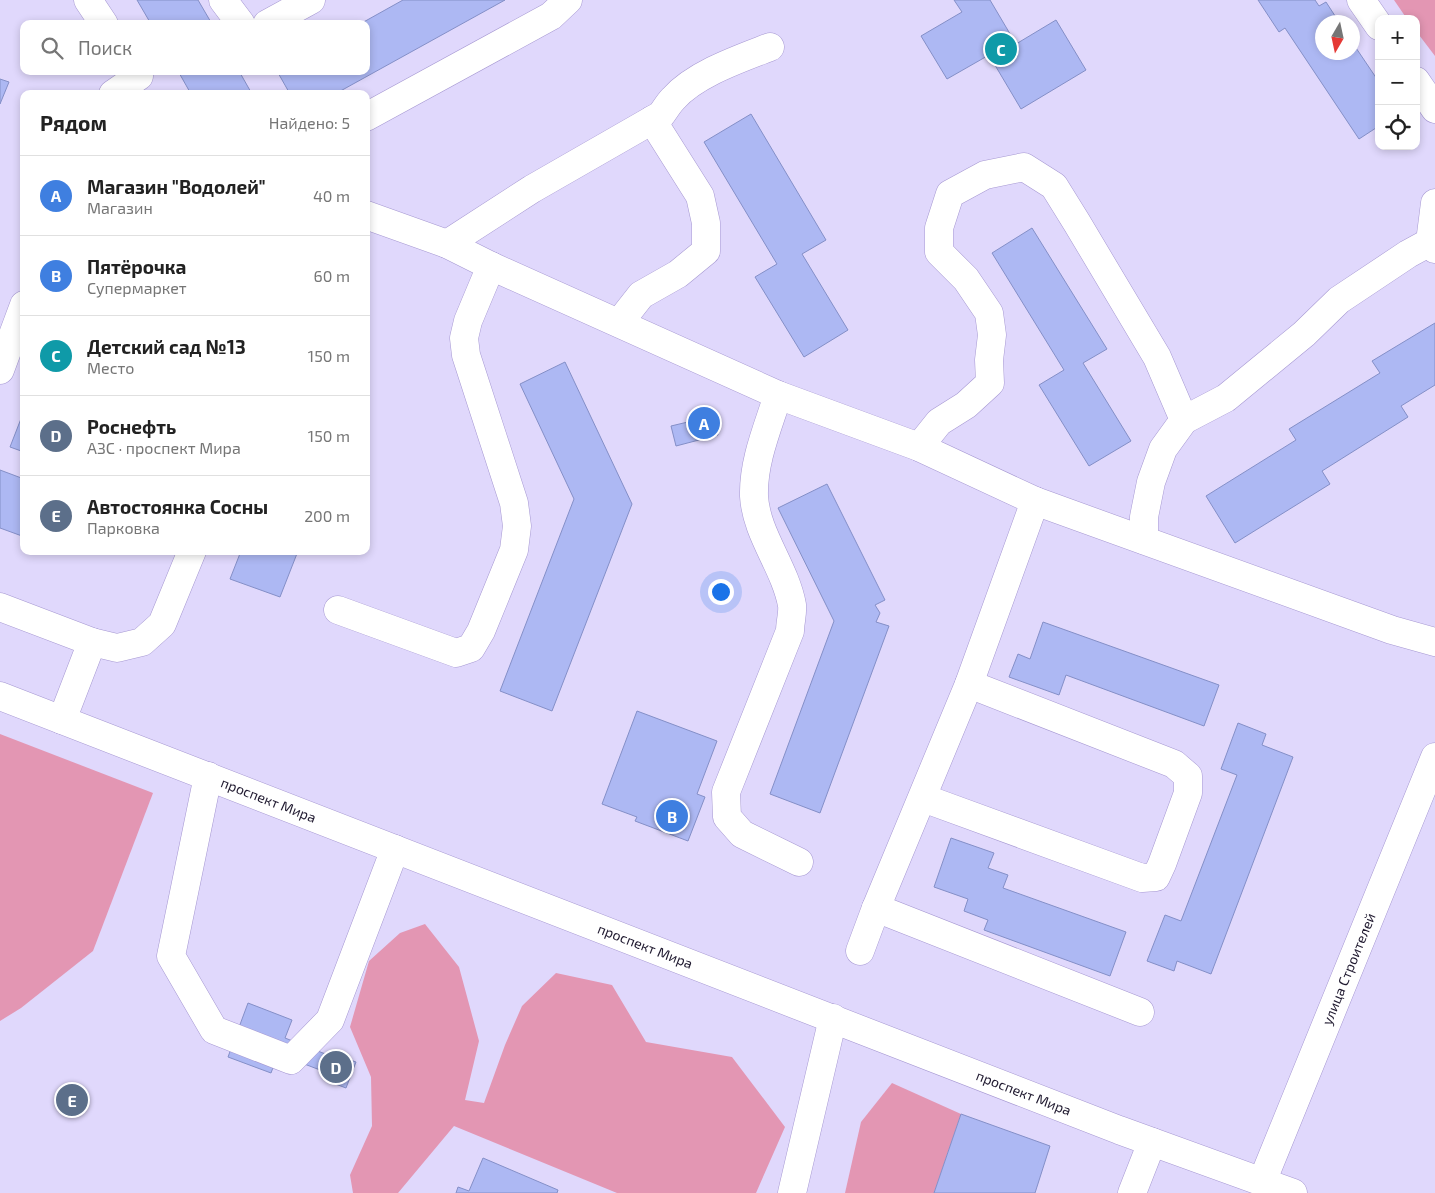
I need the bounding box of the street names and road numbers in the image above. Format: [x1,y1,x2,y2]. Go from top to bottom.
street label: проспект Мира [219,774,319,826]
street label: улица Строителей [1318,910,1379,1027]
street label: проспект Мира [595,920,695,972]
street label: проспект Мира [974,1066,1074,1119]

